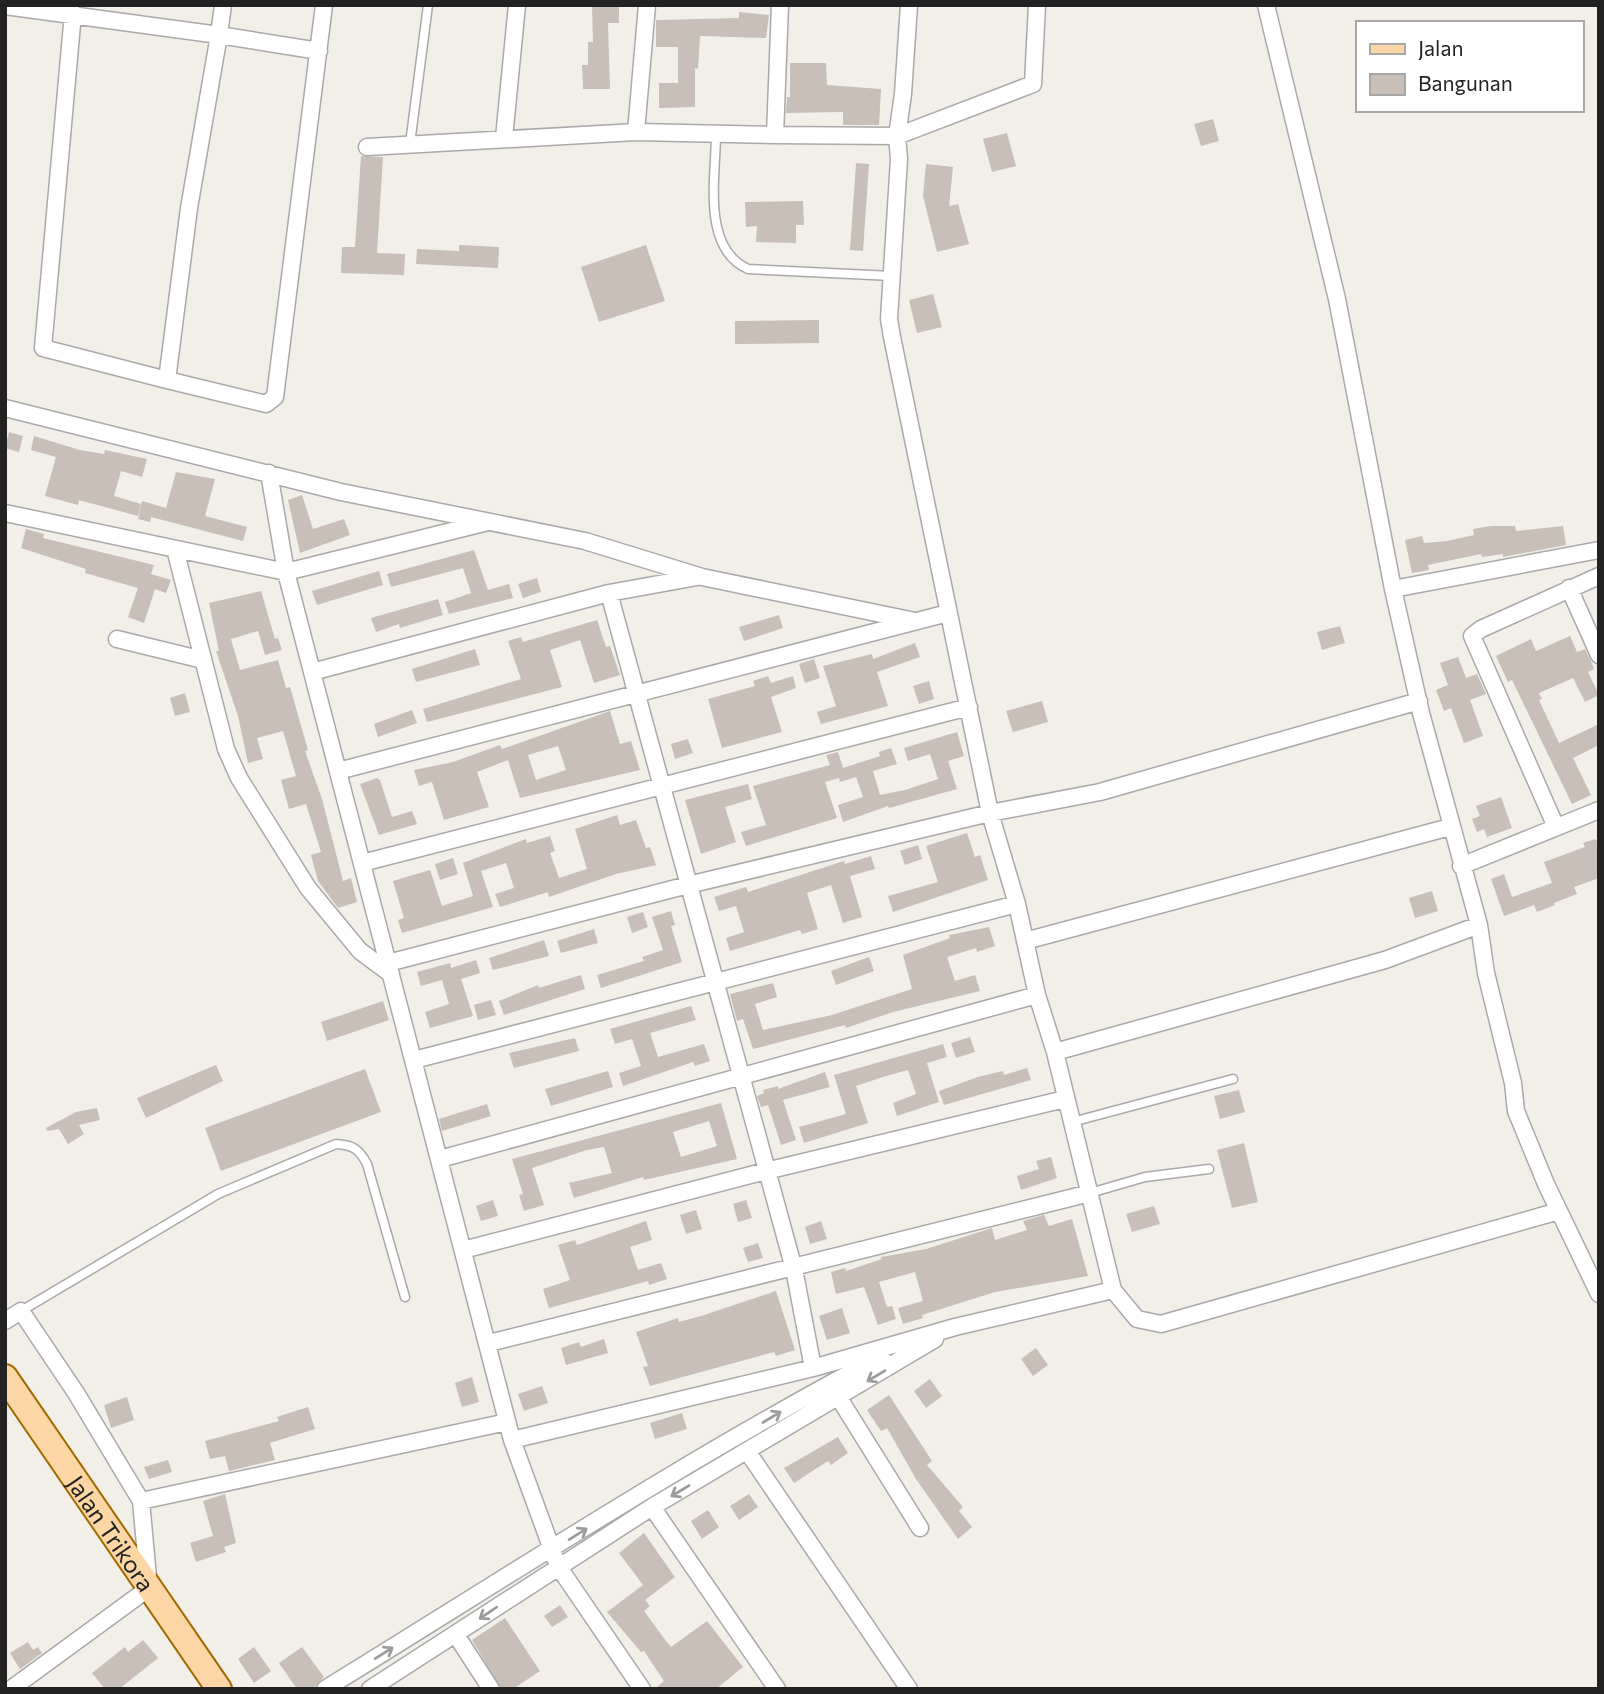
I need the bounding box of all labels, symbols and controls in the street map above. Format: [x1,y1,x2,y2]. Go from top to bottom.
legend [1356,21,1583,112]
text: Jalan [1418,35,1463,60]
text: Bangunan [1418,70,1513,95]
one-way arrow [866,1369,886,1383]
one-way arrow [762,1409,782,1423]
street label: Jalan Trikora [62,1469,162,1597]
one-way arrow [670,1484,690,1498]
one-way arrow [567,1527,587,1541]
one-way arrow [479,1606,498,1620]
one-way arrow [373,1646,393,1660]

